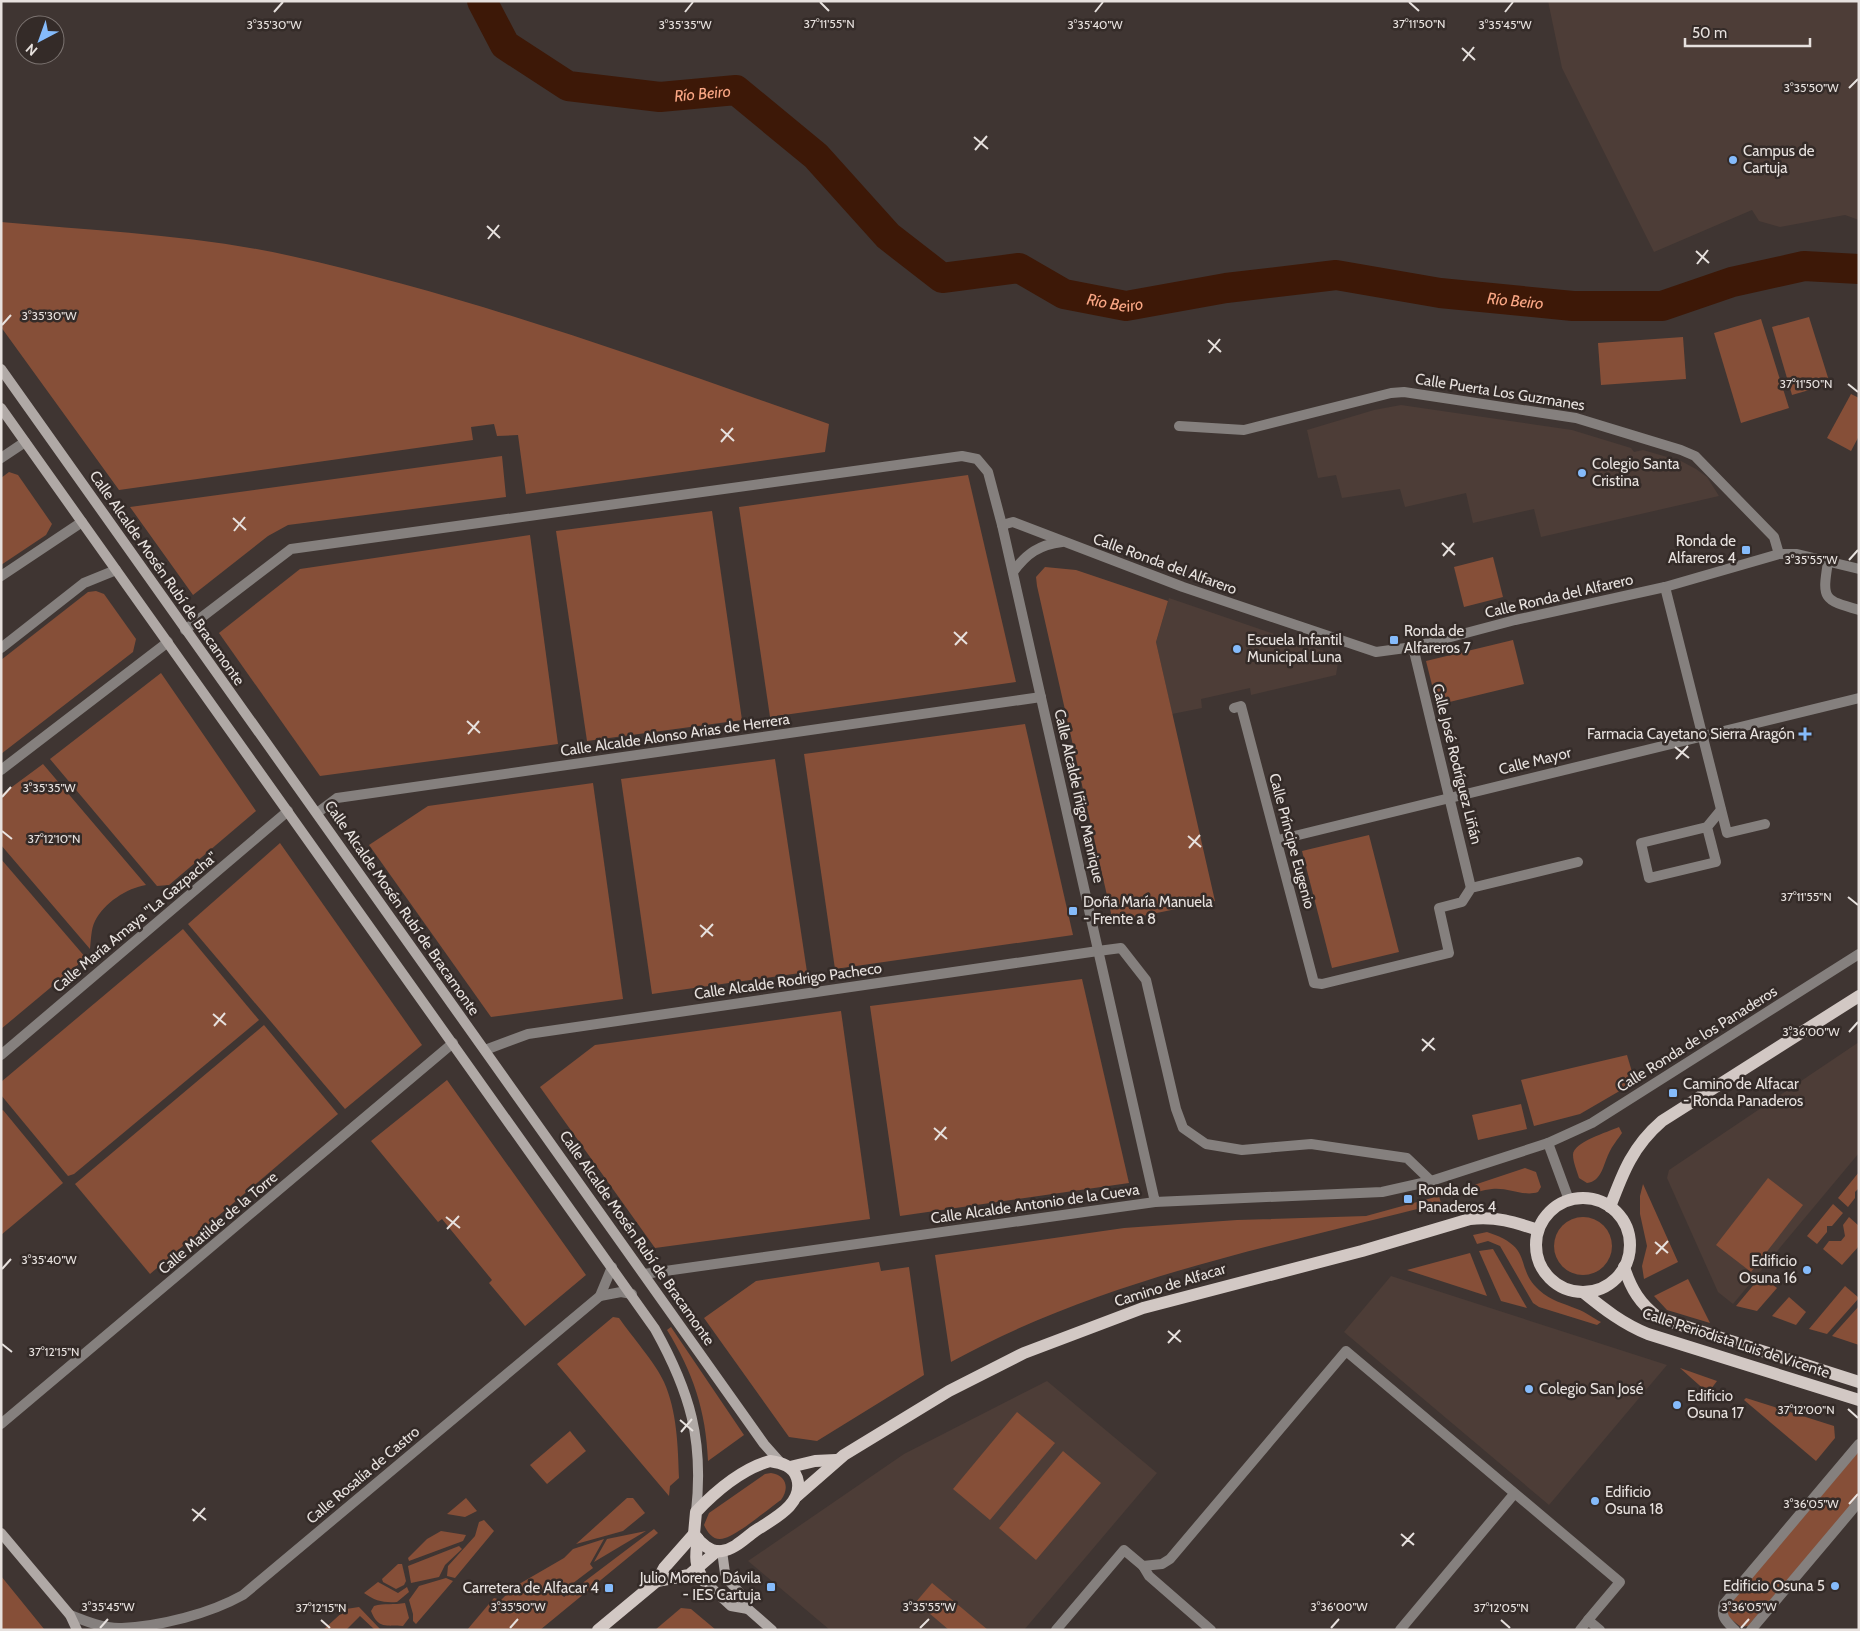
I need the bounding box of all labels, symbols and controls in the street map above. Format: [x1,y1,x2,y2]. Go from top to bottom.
north arrow [15,15,65,65]
scale bar [1685,15,1810,47]
text: 37°11'55"N [803,16,855,31]
text: 37°11'50"N [1392,16,1446,31]
text: 3°35'30"W [246,17,302,32]
text: 3°35'35"W [658,17,712,32]
text: 3°35'40"W [1067,17,1123,32]
text: 3°35'45"W [1478,17,1532,32]
text: 50 m [1692,24,1727,42]
text: N [22,40,41,60]
text: 3°35'50"W [1783,80,1839,95]
water label: Río Beiro [673,81,731,105]
place label: Campus de Cartuja [1743,142,1815,177]
marker: Campus de Cartuja [1727,154,1739,166]
water label: Río Beiro [1486,288,1545,313]
water label: Río Beiro [1085,289,1144,315]
text: 3°35'30"W [21,308,77,323]
street label: Calle Puerta Los Guzmanes [1414,370,1586,414]
text: 37°11'50"N [1779,376,1833,391]
place label: Colegio Santa Cristina [1592,455,1680,490]
street label: Calle Alcalde Mosén Rubí de Bracamonte [86,467,249,689]
marker: Colegio Santa Cristina [1576,467,1588,479]
street label: Calle Ronda del Alfarero [1091,530,1239,598]
place label: Ronda de Alfareros 4 [1668,532,1736,567]
marker: Ronda de Alfareros 4 [1740,544,1752,556]
text: 3°35'55"W [1784,552,1838,567]
street label: Calle Ronda del Alfarero [1483,570,1635,622]
place label: Ronda de Alfareros 7 [1404,622,1471,657]
place label: Escuela Infantil Municipal Luna [1247,631,1343,666]
marker: Ronda de Alfareros 7 [1388,634,1400,646]
marker: Escuela Infantil Municipal Luna [1231,643,1243,655]
street label: Calle José Rodríguez Liñán [1428,682,1486,846]
street label: Calle Alcalde Iñigo Manrique [1050,707,1108,885]
street label: Calle Alcalde Alonso Arias de Herrera [559,710,792,760]
place label: Farmacia Cayetano Sierra Aragón [1587,725,1795,743]
marker: Farmacia Cayetano Sierra Aragón [1799,728,1811,740]
street label: Calle Mayor [1497,743,1573,779]
street label: Calle Príncipe Eugenio [1265,771,1319,911]
text: 3°35'35"W [22,780,76,795]
street label: Calle Alcalde Mosén Rubí de Bracamonte [321,797,484,1019]
text: 37°12'10"N [28,831,80,846]
street label: Calle María Amaya "La Gazpacha" [49,848,221,996]
text: 37°11'55"N [1780,889,1832,904]
place label: Doña María Manuela - Frente a 8 [1083,893,1214,928]
marker: Doña María Manuela - Frente a 8 [1067,905,1079,917]
street label: Calle Alcalde Rodrigo Pacheco [693,959,883,1003]
street label: Calle Ronda de los Panaderos [1614,982,1780,1096]
text: 3°36'00"W [1782,1024,1840,1039]
place label: Camino de Alfacar - Ronda Panaderos [1683,1075,1803,1110]
marker: Camino de Alfacar - Ronda Panaderos [1667,1087,1679,1099]
street label: Calle Alcalde Mosén Rubí de Bracamonte [556,1127,719,1349]
street label: Calle Matilde de la Torre [155,1168,282,1278]
street label: Calle Alcalde Antonio de la Cueva [930,1180,1141,1228]
place label: Ronda de Panaderos 4 [1418,1181,1497,1216]
marker: Ronda de Panaderos 4 [1402,1193,1414,1205]
text: 3°35'40"W [21,1252,77,1267]
place label: Edificio Osuna 16 [1739,1252,1797,1287]
street label: Camino de Alfacar [1112,1259,1228,1311]
marker: Edificio Osuna 16 [1801,1264,1813,1276]
street label: Calle Periodista Luis de Vicente [1640,1304,1832,1382]
text: 37°12'15"N [28,1344,80,1359]
place label: Colegio San José [1539,1380,1644,1398]
marker: Colegio San José [1523,1383,1535,1395]
place label: Edificio Osuna 17 [1687,1387,1744,1422]
marker: Edificio Osuna 17 [1671,1399,1683,1411]
text: 37°12'00"N [1777,1402,1835,1417]
street label: Calle Rosalía de Castro [303,1422,423,1528]
place label: Edificio Osuna 18 [1605,1483,1663,1518]
marker: Edificio Osuna 18 [1589,1495,1601,1507]
text: 3°36'05"W [1783,1496,1839,1511]
place label: Julio Moreno Dávila - IES Cartuja [639,1569,762,1604]
place label: Edificio Osuna 5 [1723,1577,1825,1595]
place label: Carretera de Alfacar 4 [463,1579,599,1597]
marker: Edificio Osuna 5 [1829,1580,1841,1592]
marker: Julio Moreno Dávila - IES Cartuja [765,1581,777,1593]
marker: Carretera de Alfacar 4 [603,1582,615,1594]
text: 3°35'45"W [81,1599,135,1614]
text: 3°35'50"W [490,1599,546,1614]
text: 3°35'55"W [902,1599,956,1614]
text: 3°36'00"W [1310,1599,1368,1614]
text: 3°36'05"W [1721,1599,1777,1614]
text: 37°12'15"N [295,1600,347,1615]
text: 37°12'05"N [1473,1600,1529,1615]

